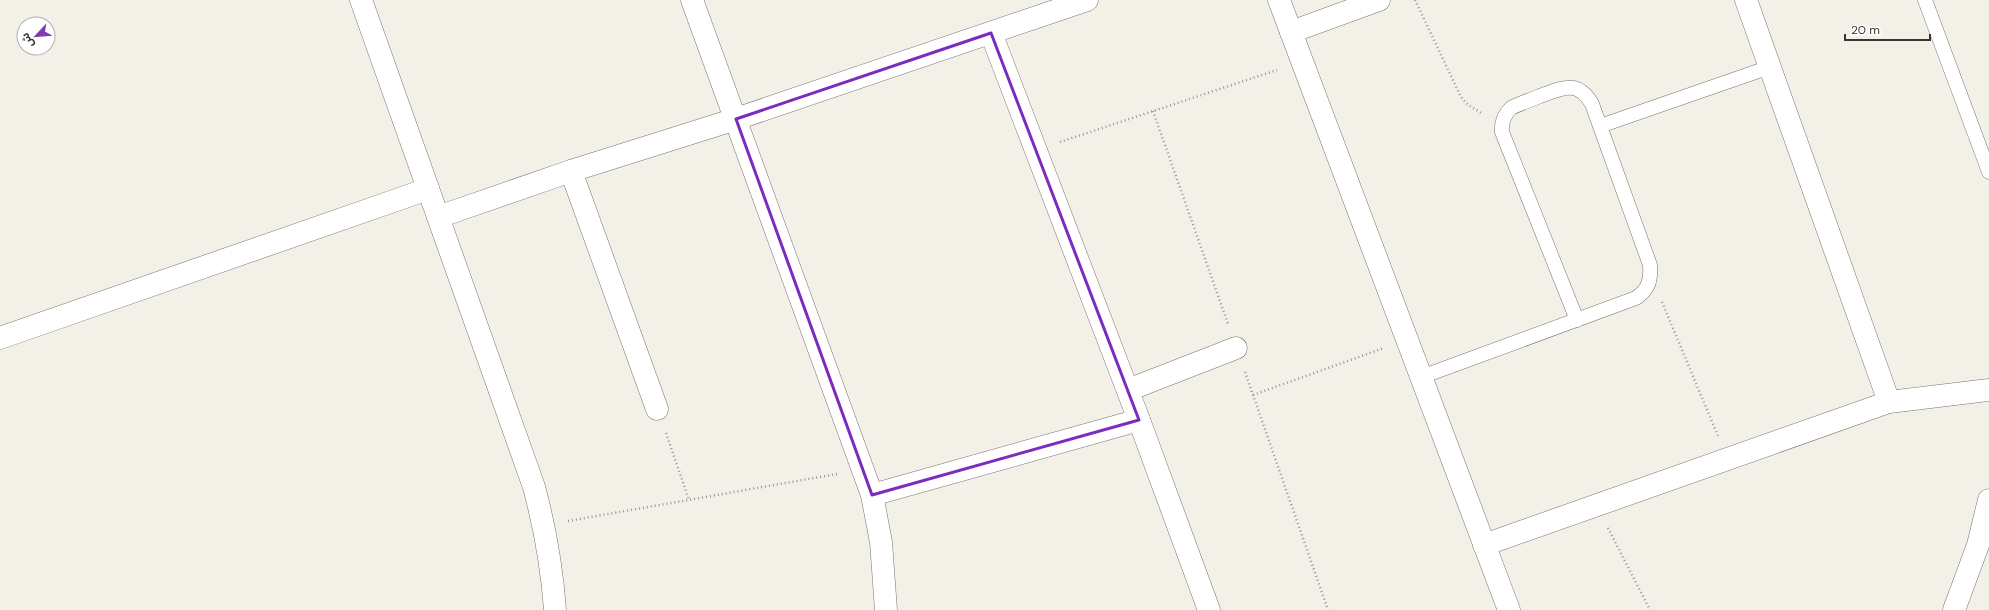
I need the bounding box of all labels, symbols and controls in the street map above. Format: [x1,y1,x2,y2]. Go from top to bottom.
north arrow [16,16,56,56]
scale bar [1845,16,1930,42]
text: 20 m [1851,22,1880,38]
text: ش [17,31,37,50]

